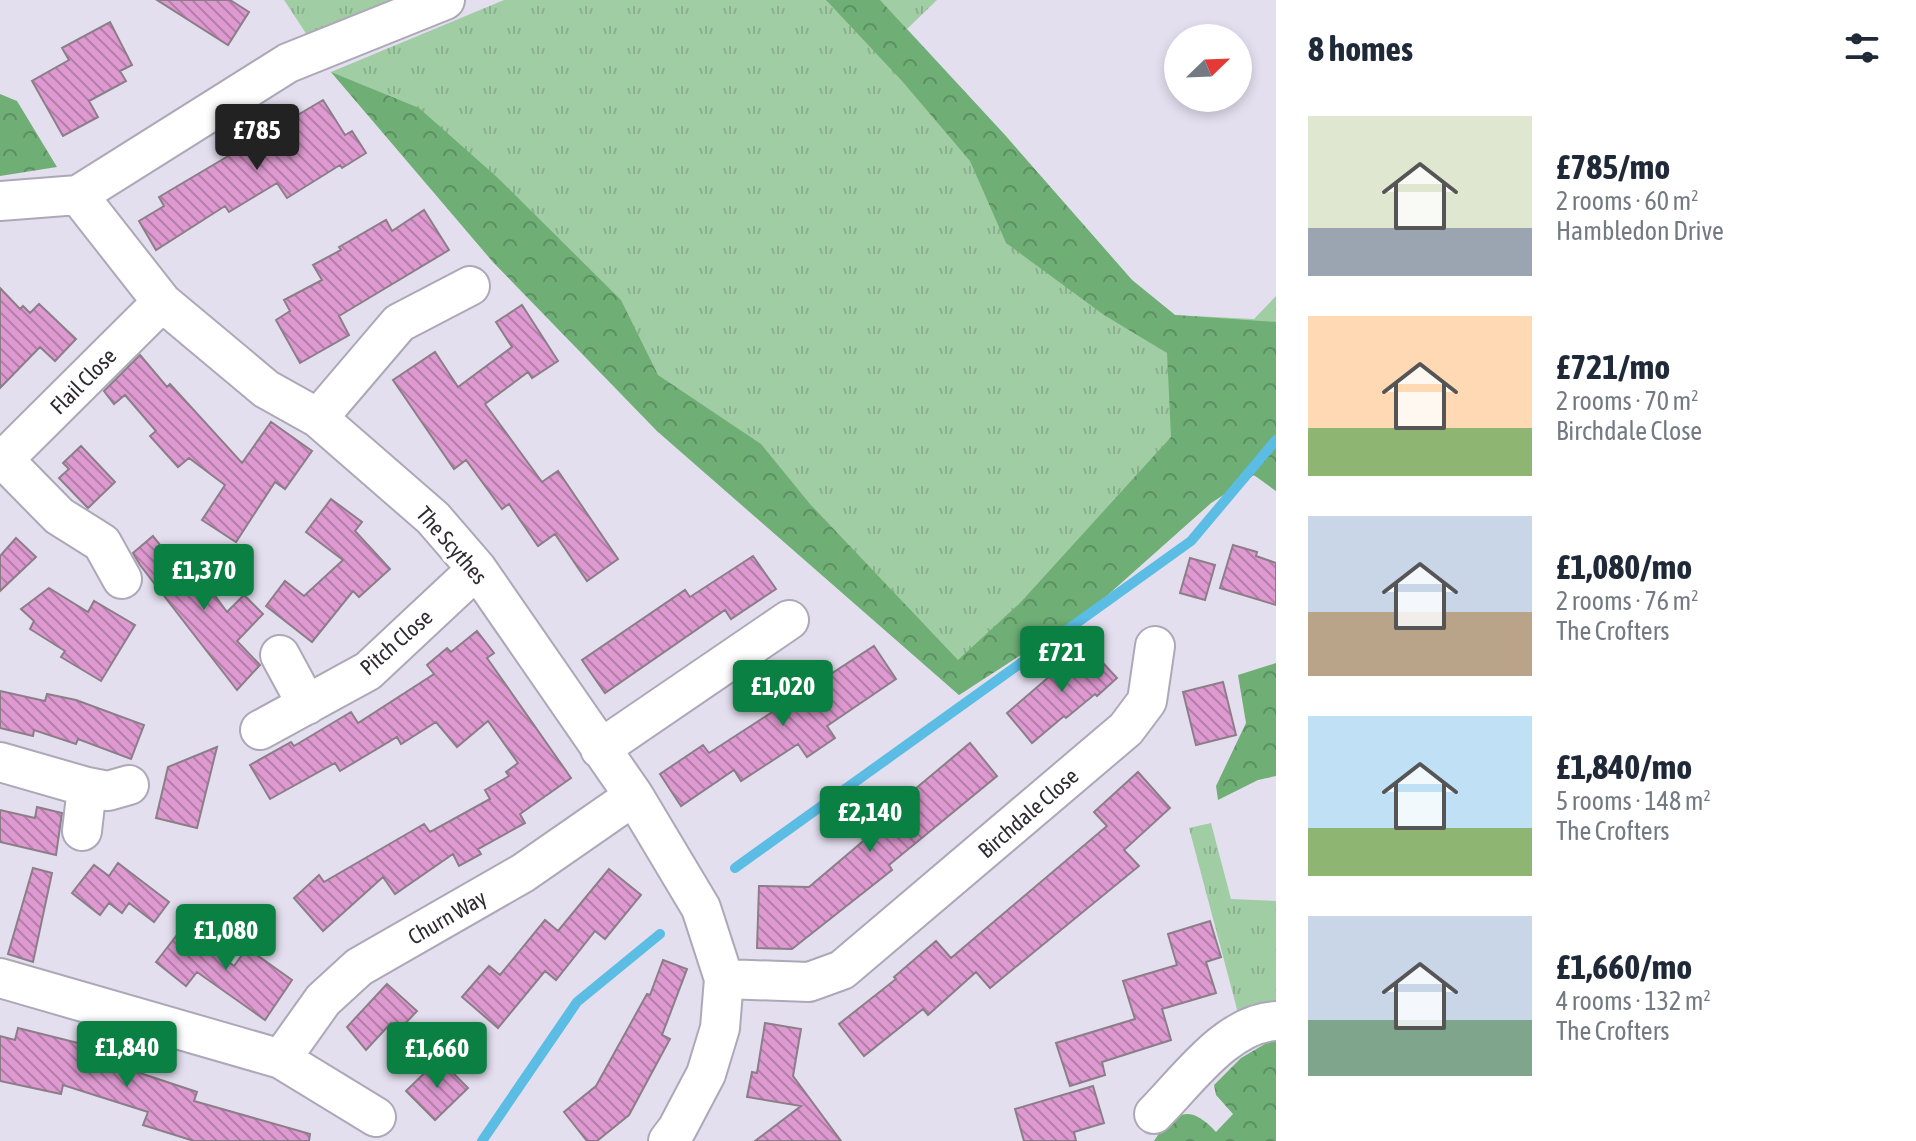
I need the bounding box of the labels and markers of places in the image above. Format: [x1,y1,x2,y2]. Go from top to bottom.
pin: £785 [210,104,304,172]
pin: £1,370 [139,544,269,612]
pin: £721 [1015,626,1109,694]
pin: £1,020 [718,660,848,728]
pin: £2,140 [805,786,935,854]
pin: £1,080 [161,904,291,972]
pin: £1,840 [62,1021,192,1089]
pin: £1,660 [372,1022,502,1090]

